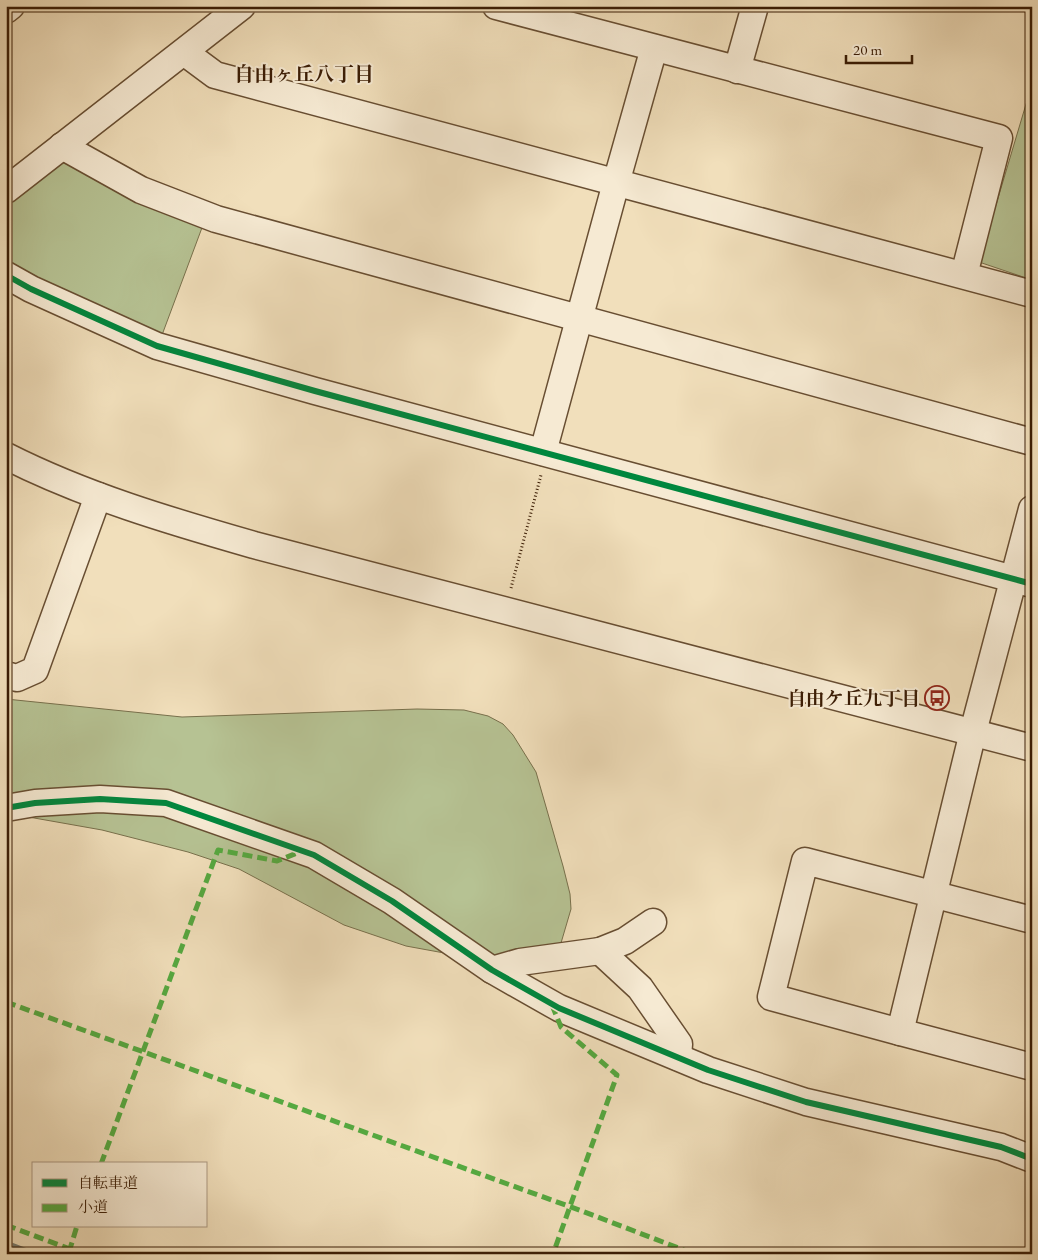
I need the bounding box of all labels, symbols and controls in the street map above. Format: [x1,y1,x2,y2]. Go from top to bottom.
scale bar [846,32,912,64]
text: 20 m [853,40,882,59]
district label: 自由ヶ丘八丁目 [234,61,374,87]
bus stop icon: 自由ケ丘九丁目 [924,685,950,711]
place label: 自由ケ丘九丁目 [787,686,920,711]
legend [32,1162,208,1228]
text: 自転車道 [78,1173,138,1192]
text: 小道 [78,1197,108,1216]

